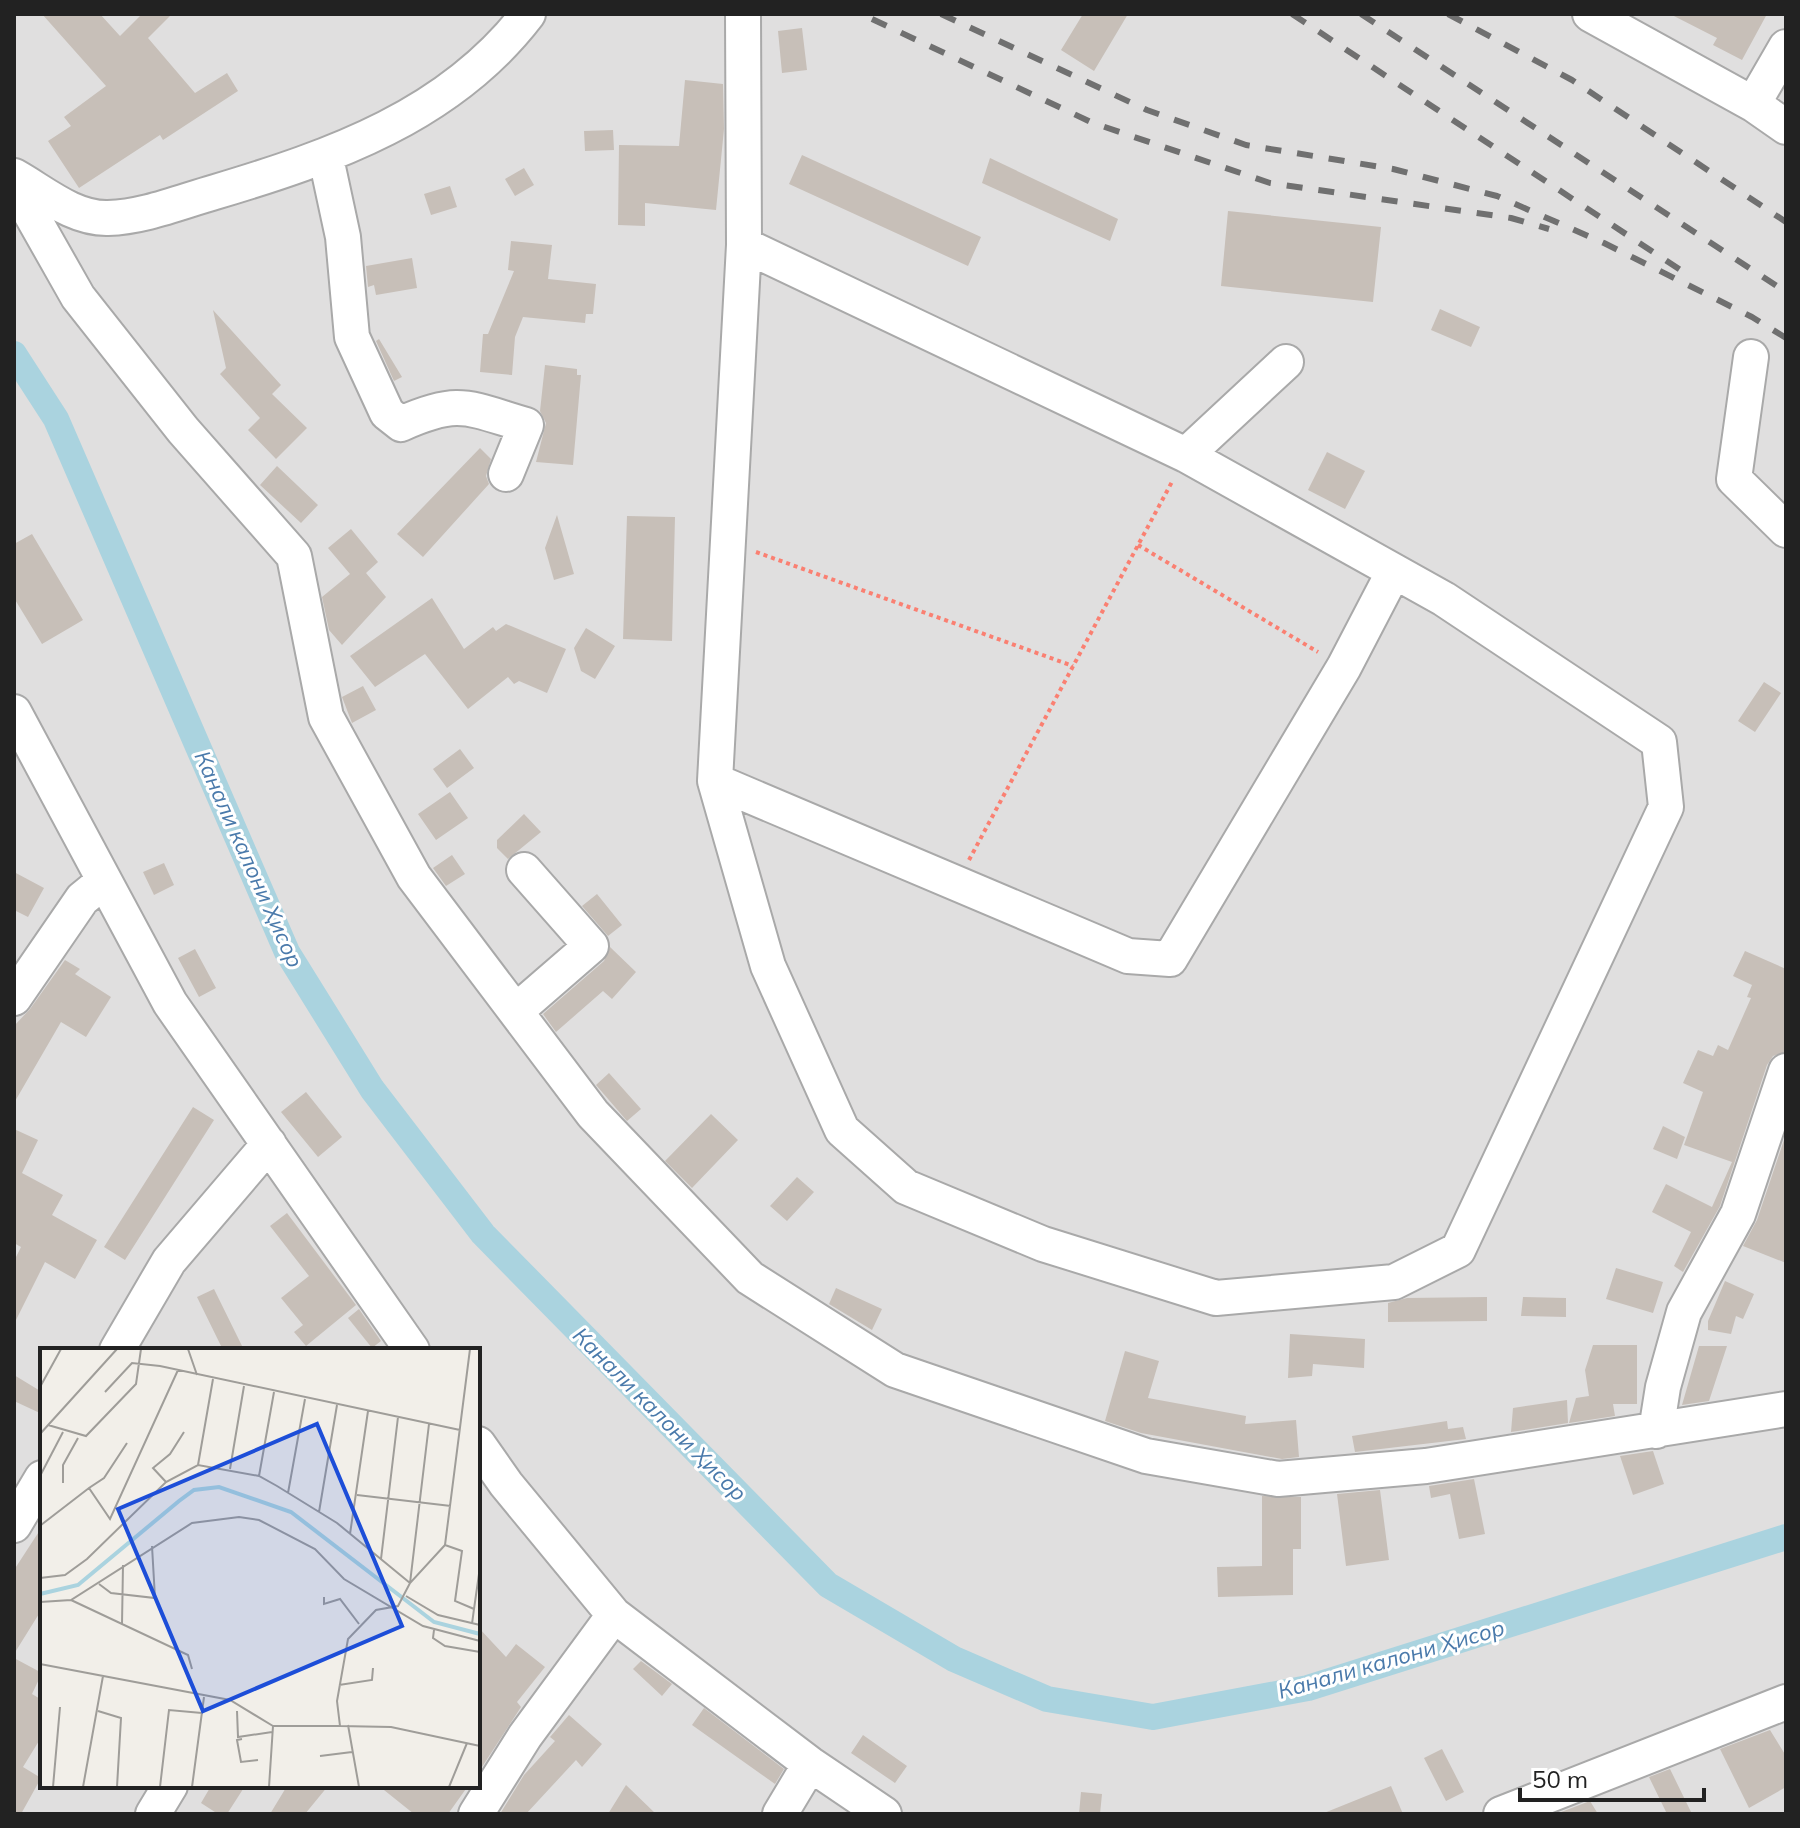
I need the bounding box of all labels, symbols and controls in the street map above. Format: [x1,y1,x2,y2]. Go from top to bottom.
water label: Канали калони Ҳисор [189,746,309,972]
water label: Канали калони Ҳисор [567,1321,753,1507]
inset map [40,1348,480,1788]
water label: Канали калони Ҳисор [1274,1613,1508,1705]
scale bar [1520,1752,1704,1802]
text: 50 m [1532,1764,1588,1794]

